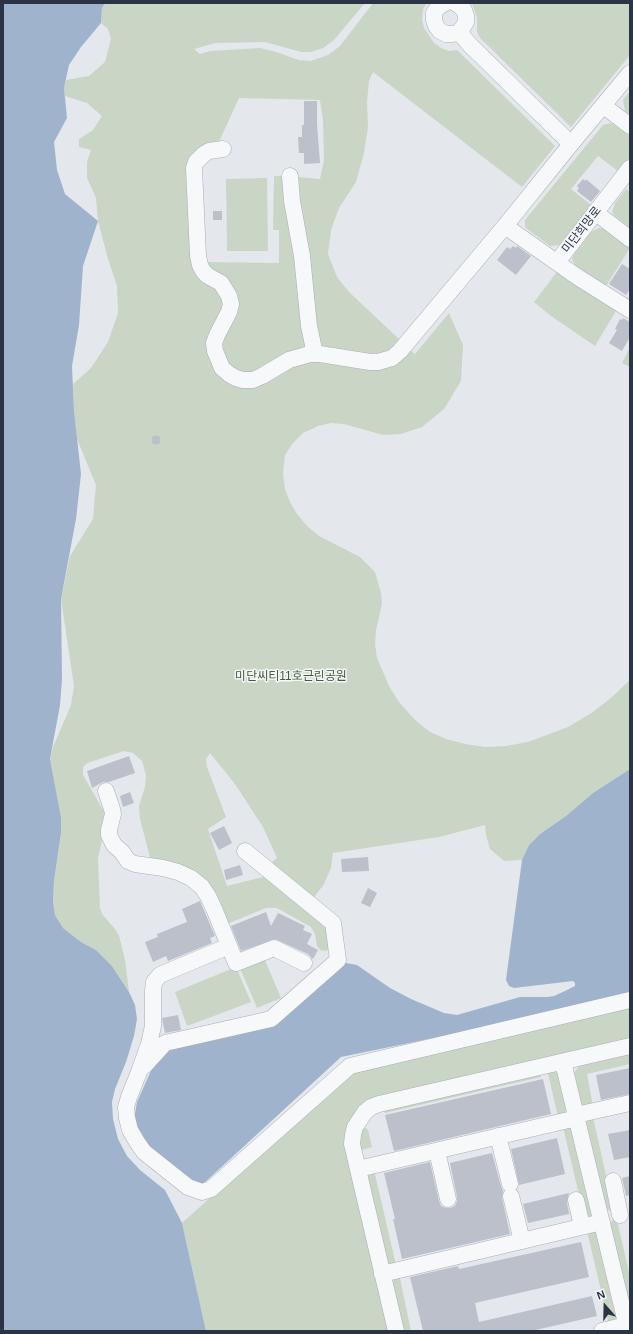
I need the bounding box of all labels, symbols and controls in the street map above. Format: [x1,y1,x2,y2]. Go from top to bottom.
street label: 미단희망로 [559,204,605,256]
park label: 미단씨티11호근린공원 [235,670,347,684]
north arrow [585,1286,625,1326]
text: N [595,1288,607,1302]

